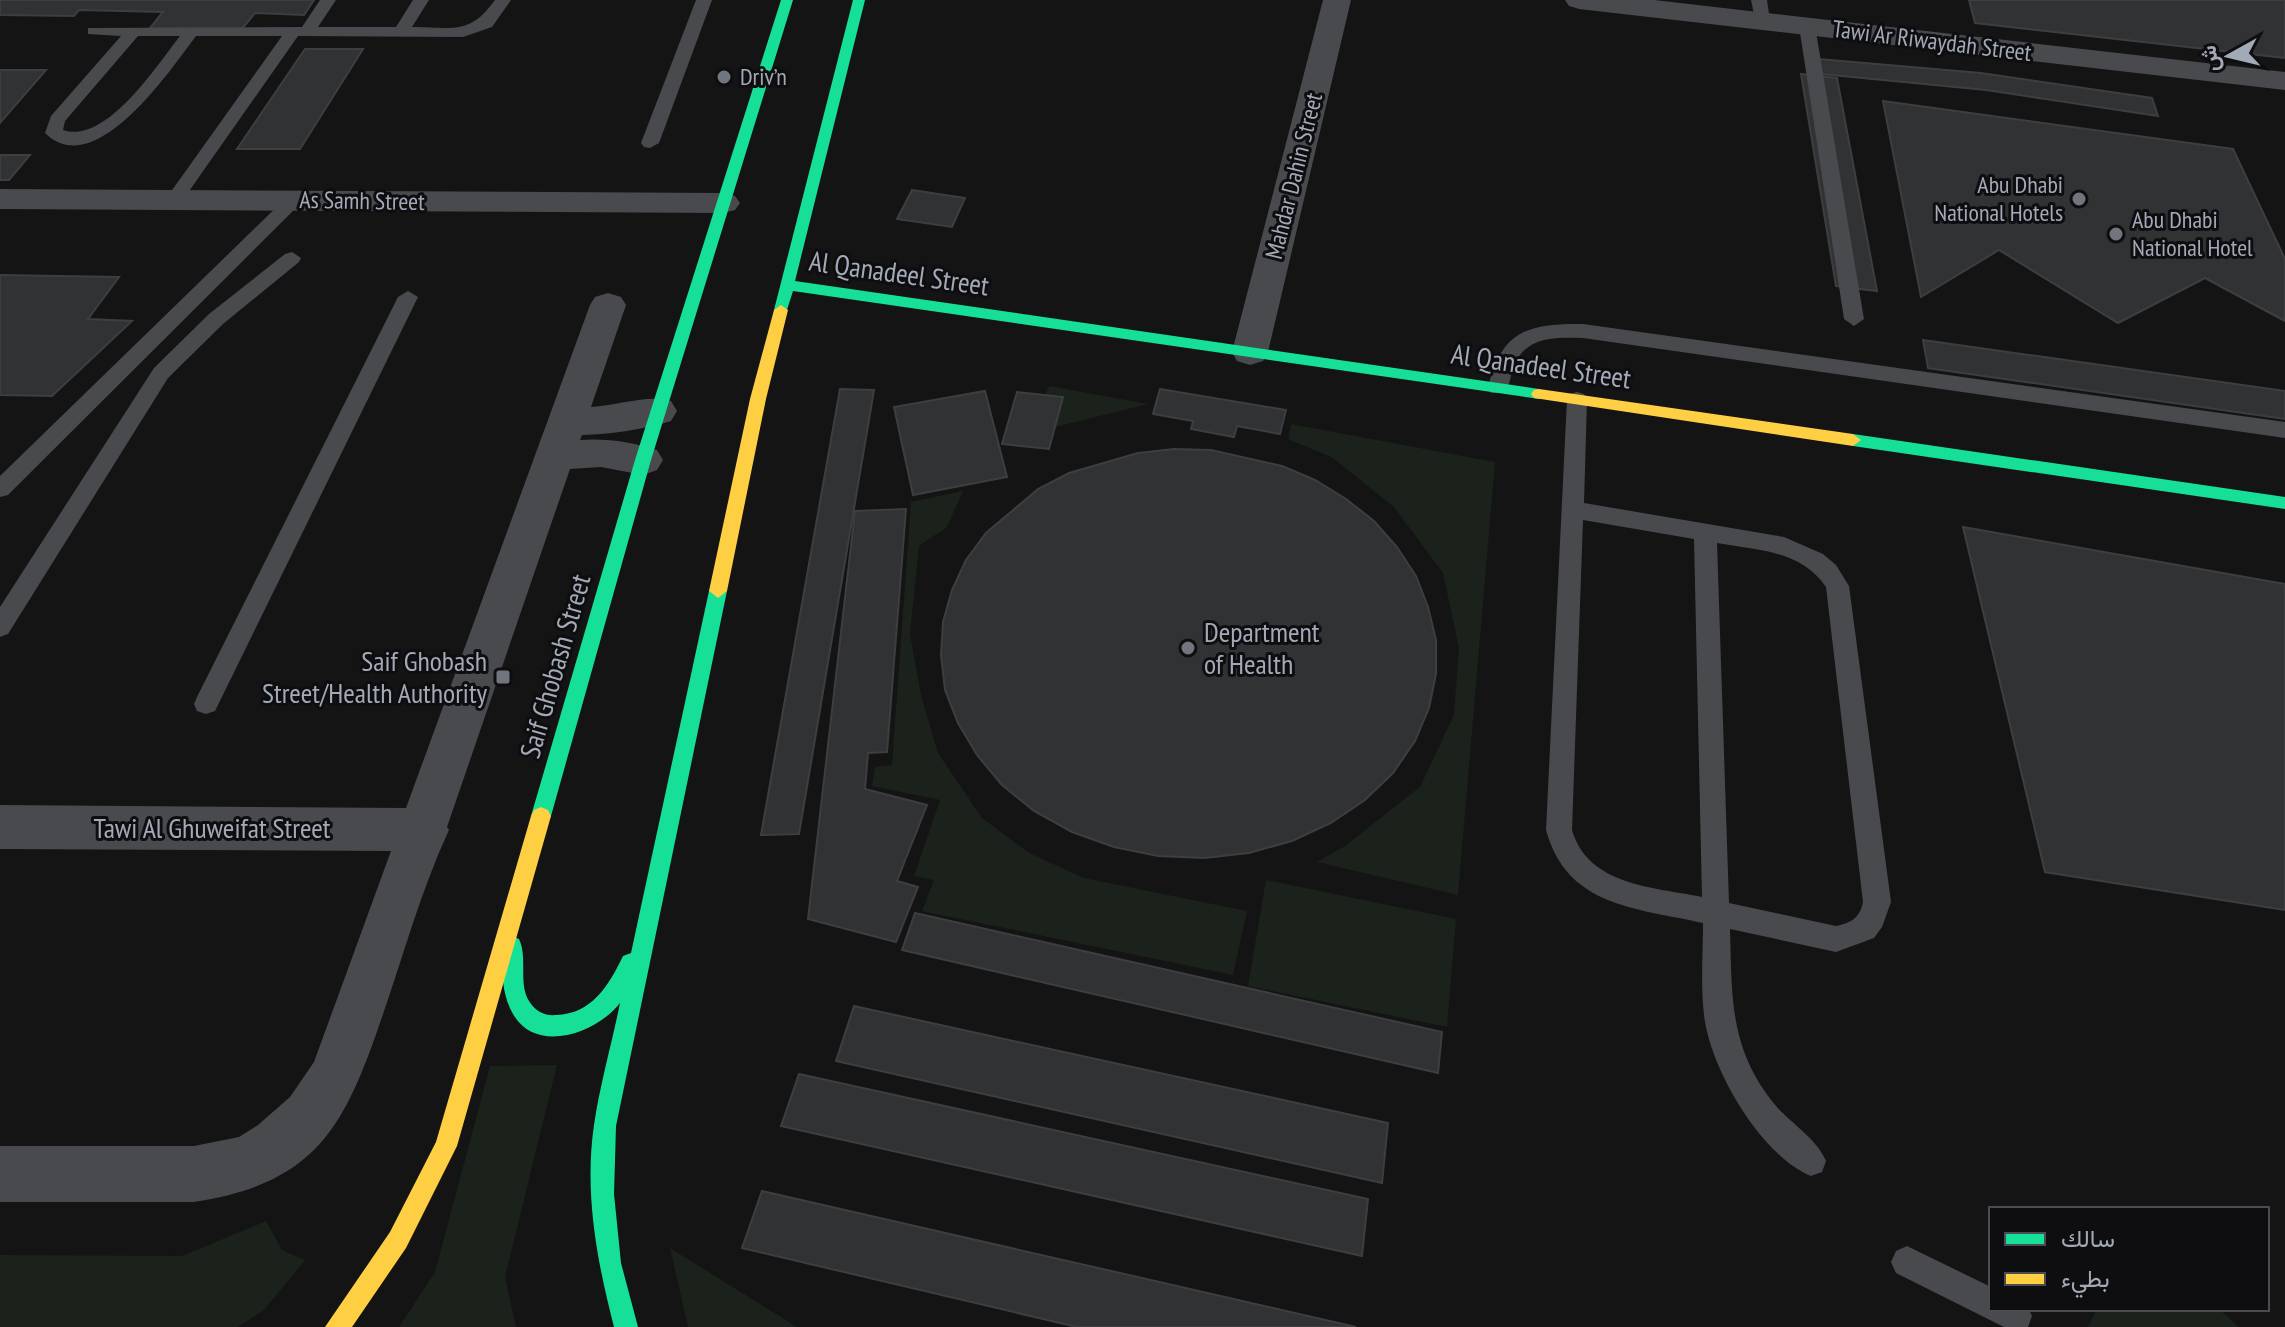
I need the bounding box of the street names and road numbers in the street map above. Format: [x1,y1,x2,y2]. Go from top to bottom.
street label: Tawi Ar Riwaydah Street [1831,13,2034,68]
street label: Mahdar Dahin Street [1258,89,1329,262]
street label: As Samh Street [299,184,425,217]
street label: Al Qanadeel Street [807,242,992,303]
street label: Al Qanadeel Street [1449,335,1634,396]
street label: Saif Ghobash Street [511,569,599,762]
street label: Tawi Al Ghuweifat Street [94,809,331,846]

